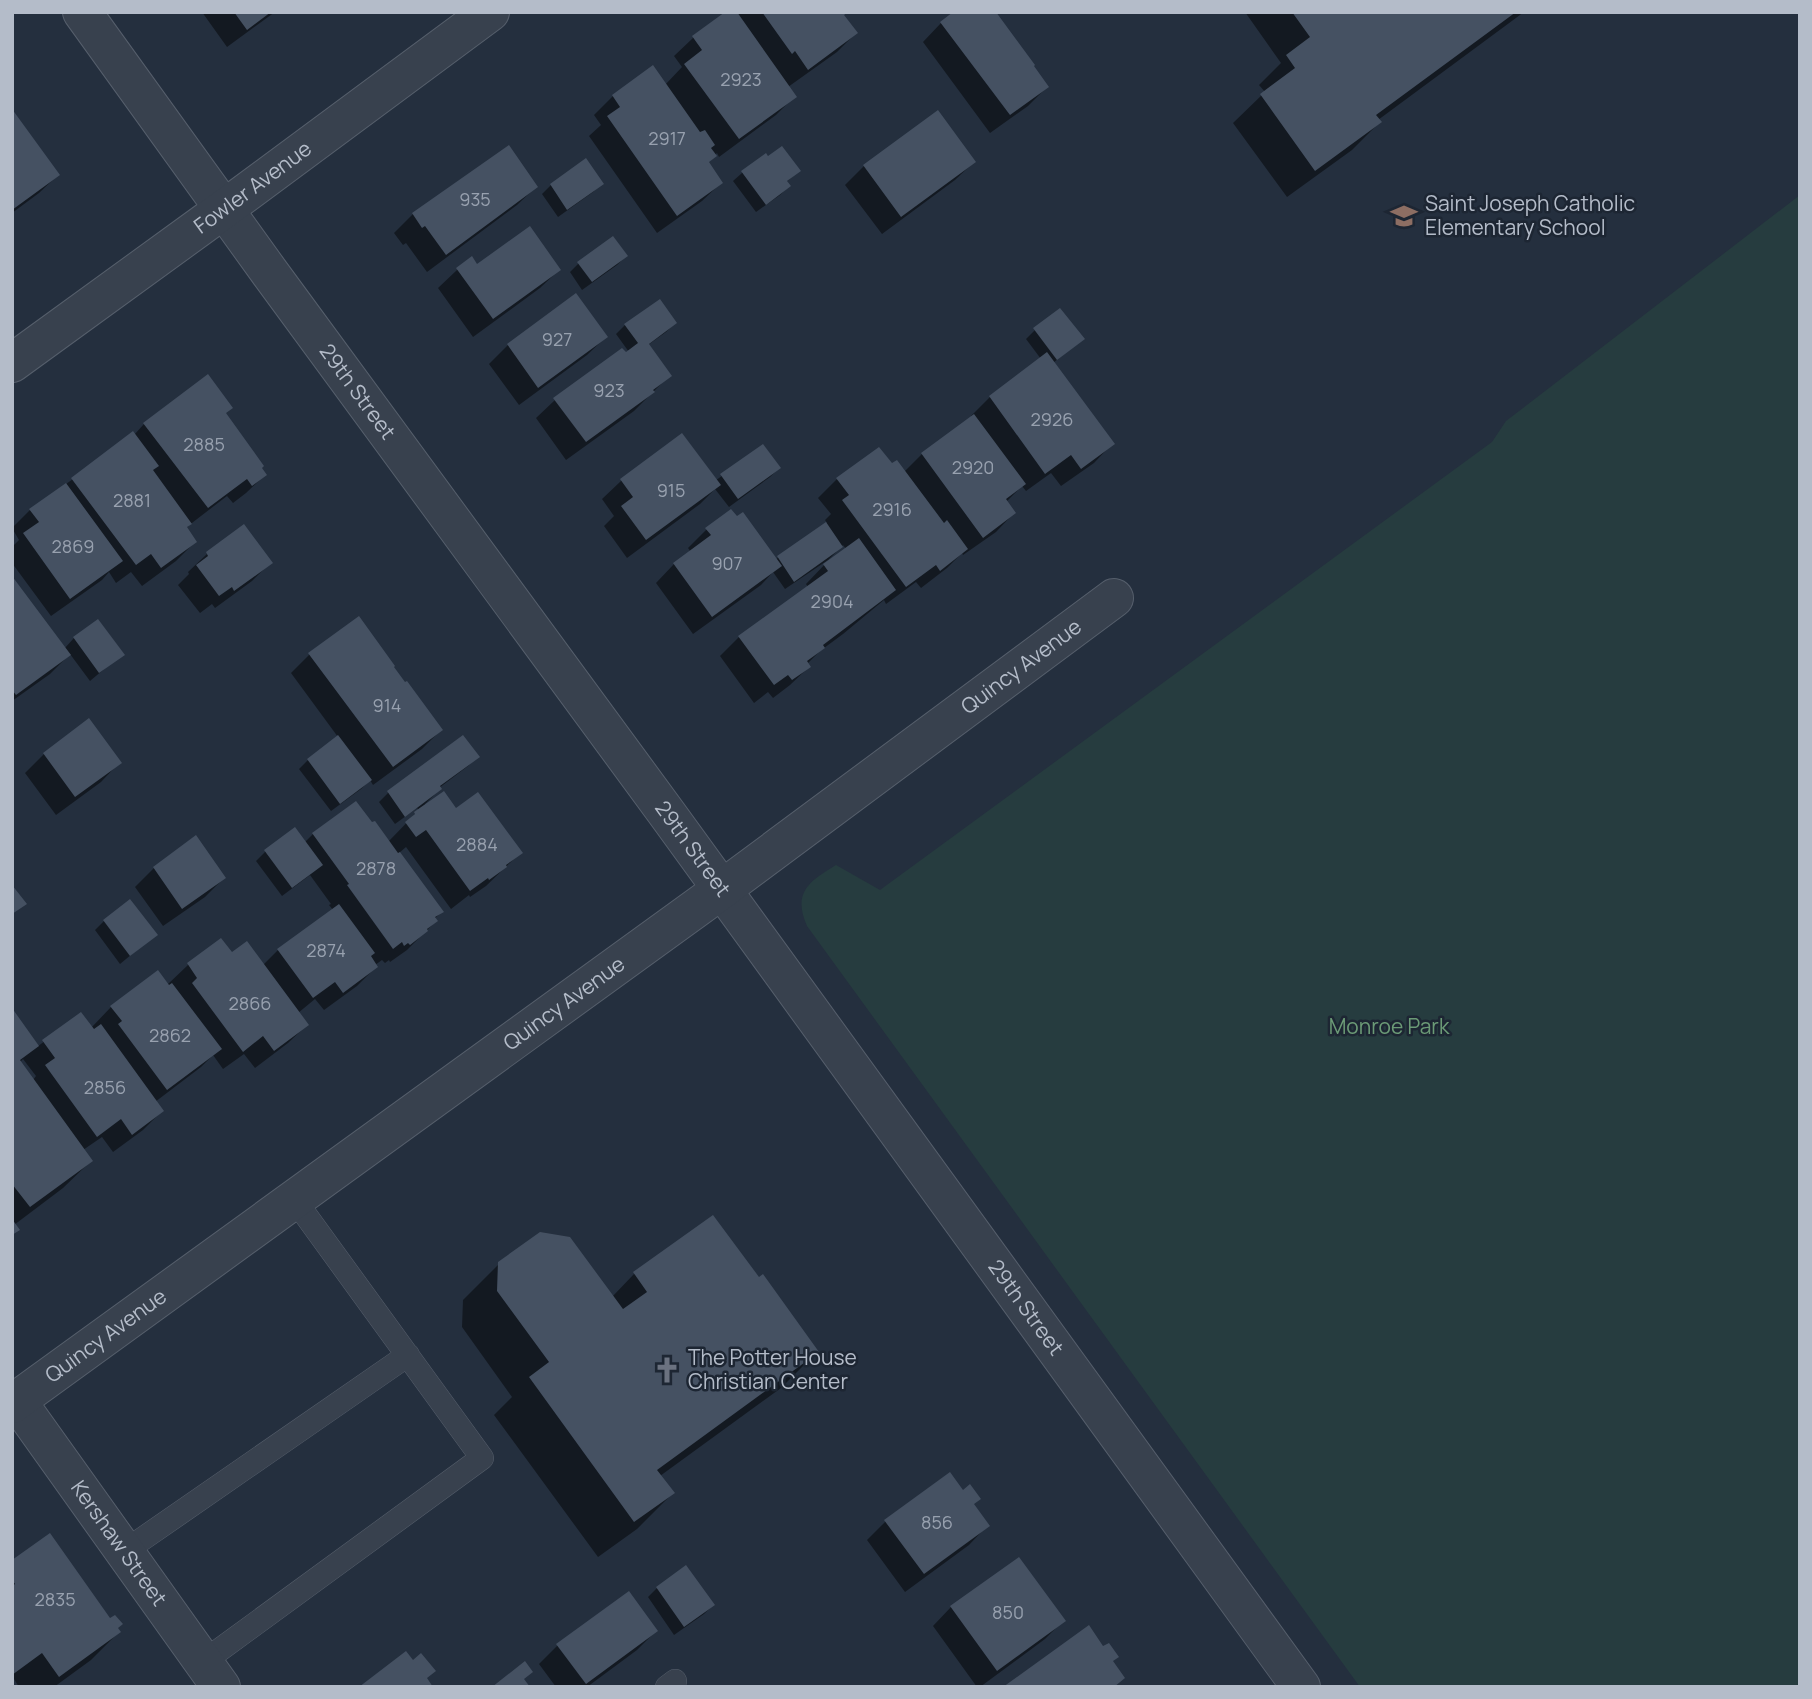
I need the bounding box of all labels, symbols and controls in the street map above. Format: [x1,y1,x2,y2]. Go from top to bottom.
house number: 2923 [720,67,762,91]
house number: 2917 [648,126,686,150]
street label: Fowler Avenue [188,134,317,239]
house number: 935 [459,187,491,211]
place label: Saint Joseph Catholic Elementary School [1425,189,1635,241]
school or university icon: Saint Joseph Catholic Elementary School [1389,201,1419,231]
house number: 927 [542,327,572,351]
street label: 29th Street [314,338,402,445]
house number: 923 [593,378,625,402]
house number: 2926 [1031,407,1073,431]
house number: 2885 [183,432,225,456]
house number: 2920 [952,455,994,479]
house number: 915 [657,478,685,502]
house number: 2881 [113,488,151,512]
house number: 2916 [872,497,912,521]
house number: 2869 [52,534,94,558]
house number: 907 [711,551,743,575]
house number: 2904 [810,589,854,613]
street label: Quincy Avenue [955,612,1087,720]
house number: 914 [373,693,401,717]
street label: 29th Street [649,795,738,902]
house number: 2884 [456,832,498,856]
house number: 2878 [356,856,396,880]
house number: 2874 [306,938,346,962]
street label: Quincy Avenue [497,949,630,1056]
house number: 2866 [228,991,272,1015]
park label: Monroe Park [1329,1012,1450,1040]
house number: 2862 [149,1023,191,1047]
house number: 2856 [84,1075,126,1099]
street label: 29th Street [982,1254,1071,1361]
street label: Quincy Avenue [39,1282,172,1389]
place label: The Potter House Christian Center [688,1343,857,1395]
church icon: The Potter House Christian Center [652,1355,682,1385]
street label: Kershaw Street [65,1475,174,1611]
house number: 856 [921,1510,953,1534]
house number: 2835 [34,1587,76,1611]
house number: 850 [992,1600,1024,1624]

